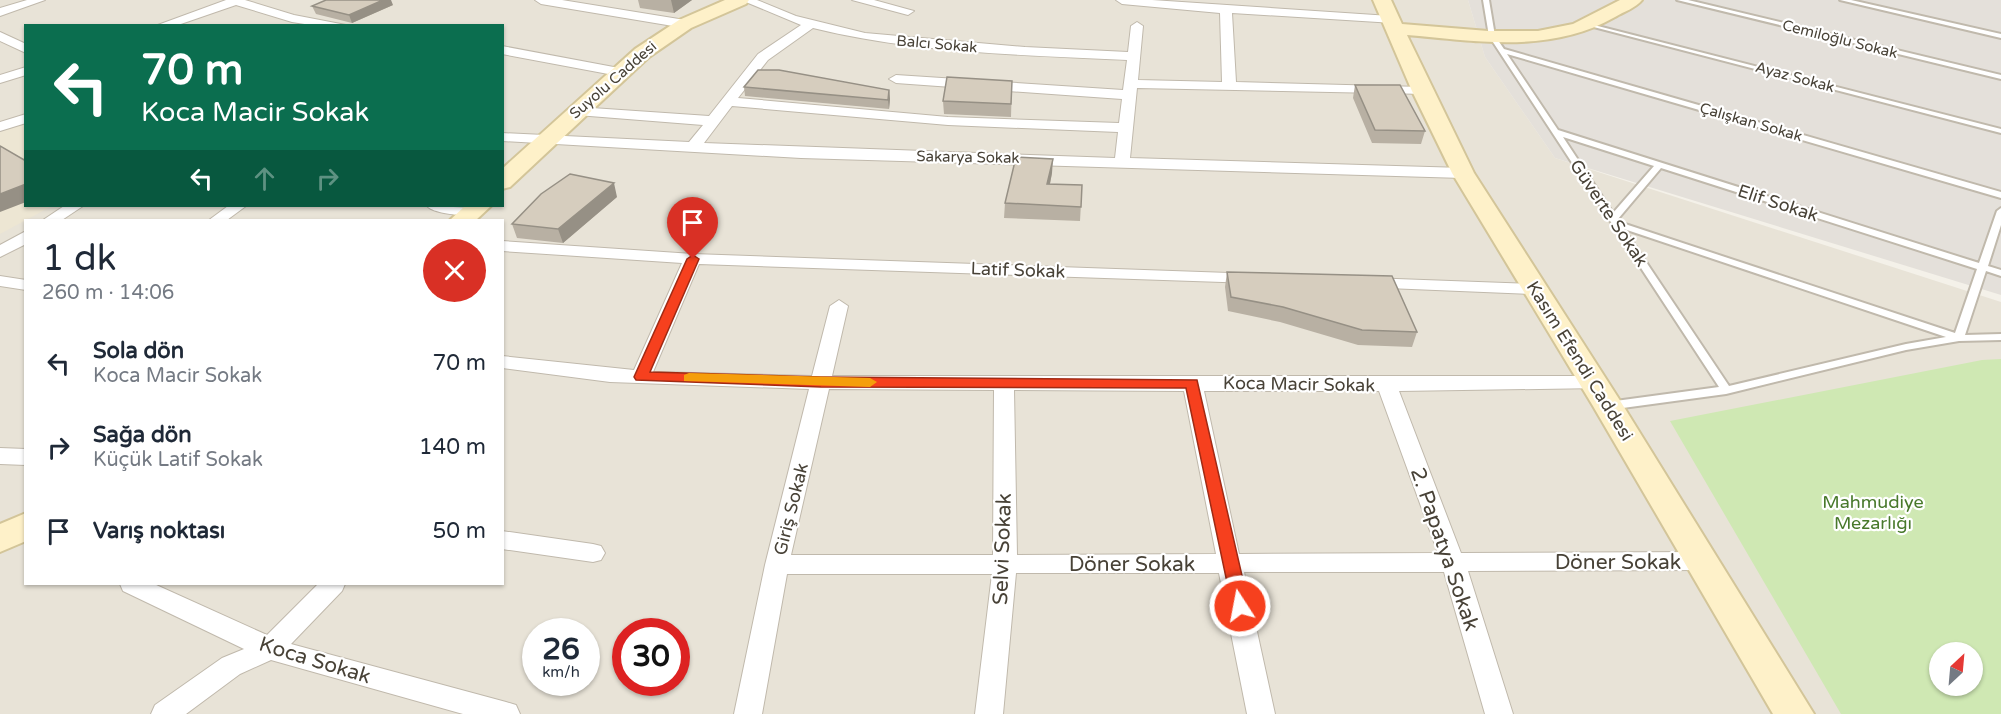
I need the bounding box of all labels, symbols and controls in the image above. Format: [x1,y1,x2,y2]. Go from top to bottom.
street label: Cemiloğlu Sokak [1780,16,1900,62]
street label: Balcı Sokak [896,31,978,57]
street label: Suyolu Caddesi [566,37,660,123]
text: 70 m [141,45,243,96]
icon: left [42,48,120,126]
street label: Ayaz Sokak [1753,58,1837,96]
text: Koca Macir Sokak [141,96,369,129]
street label: Çalışkan Sokak [1698,99,1804,145]
street label: Sakarya Sokak [916,147,1020,167]
street label: Güverte Sokak [1565,155,1653,271]
icon: left [185,162,218,195]
icon: ahead [248,162,281,195]
icon: right [311,162,344,195]
street label: Elif Sokak [1735,180,1821,226]
pin [667,197,718,259]
icon: arrive [676,206,709,239]
text: 1 dk [42,237,116,280]
button: close [423,239,486,302]
street label: Latif Sokak [970,257,1066,283]
street label: Kasım Efendi Caddesi [1522,277,1638,445]
text: 260 m · 14:06 [42,281,174,305]
text: Sola dön [93,338,184,364]
icon: left [42,347,75,380]
text: 70 m [432,350,486,376]
text: Koca Macir Sokak [93,364,262,388]
street label: Koca Macir Sokak [1223,372,1375,396]
text: Sağa dön [93,422,192,448]
icon: right [42,431,75,464]
text: 140 m [419,434,486,460]
text: Küçük Latif Sokak [93,448,263,472]
street label: Giriş Sokak [769,460,813,557]
street label: 2. Papatya Sokak [1405,464,1484,634]
park label: Mahmudiye Mezarlığı [1822,491,1924,534]
street label: Selvi Sokak [988,493,1017,605]
icon: arrive [42,515,75,548]
text: Varış noktası [93,518,225,544]
text: 50 m [432,518,486,544]
street label: Döner Sokak [1555,550,1681,575]
street label: Döner Sokak [1069,552,1195,577]
position arrow [1208,574,1272,638]
speed limit sign: 30 [612,618,690,696]
text: 26 [542,631,580,668]
street label: Koca Sokak [256,632,374,689]
north arrow [1929,642,1983,696]
map controls [1929,642,1983,696]
text: km/h [542,663,580,681]

